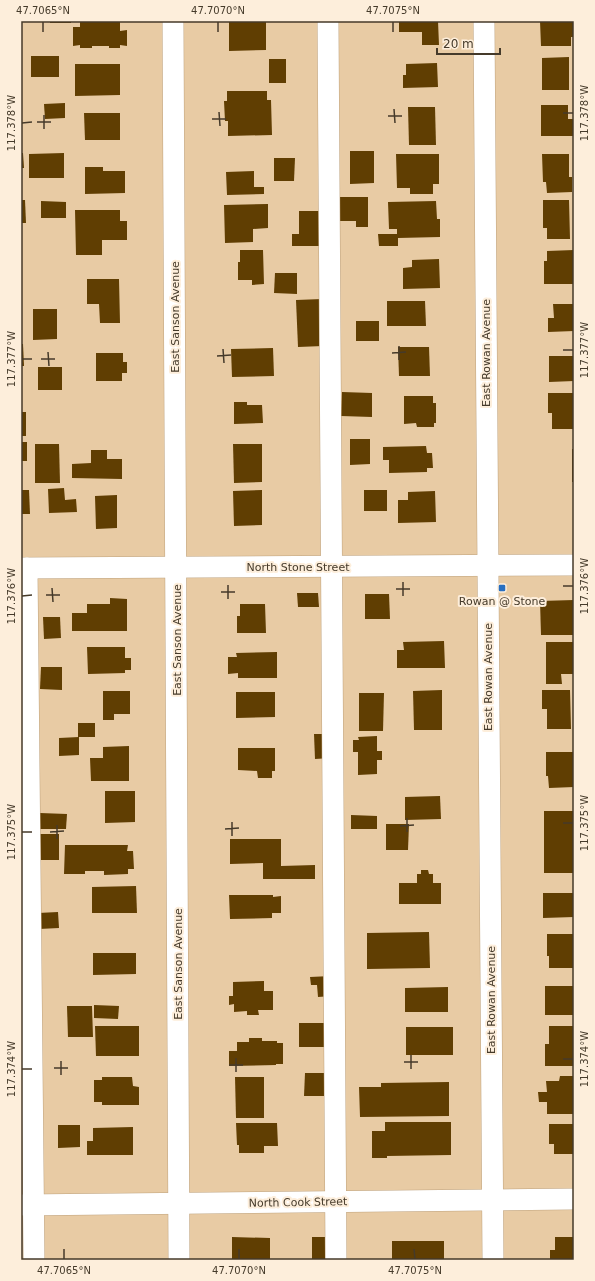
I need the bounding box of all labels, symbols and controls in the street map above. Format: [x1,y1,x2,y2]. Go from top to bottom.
text: 47.7065°N [16,5,70,16]
text: 47.7070°N [191,5,245,16]
text: 47.7075°N [366,5,420,16]
scale bar [437,30,500,56]
text: 20 m [443,37,474,51]
text: 117.378°W [579,85,590,141]
text: 117.378°W [6,95,17,151]
street label: East Sanson Avenue [169,261,182,373]
street label: East Rowan Avenue [480,299,493,407]
text: 117.377°W [579,322,590,378]
text: 117.377°W [6,331,17,387]
text: 117.376°W [579,558,590,614]
street label: North Stone Street [247,561,350,574]
text: 117.376°W [6,568,17,624]
marker: Rowan @ Stone [497,583,507,593]
street label: East Sanson Avenue [171,584,184,696]
place label: Rowan @ Stone [459,595,545,608]
street label: East Rowan Avenue [482,623,495,731]
text: 117.375°W [579,795,590,851]
text: 117.375°W [6,804,17,860]
street label: East Sanson Avenue [172,908,185,1020]
street label: East Rowan Avenue [485,946,498,1054]
text: 117.374°W [579,1031,590,1087]
text: 117.374°W [6,1041,17,1097]
street label: North Cook Street [249,1195,348,1210]
text: 47.7065°N [37,1265,91,1276]
text: 47.7070°N [212,1265,266,1276]
text: 47.7075°N [388,1265,442,1276]

